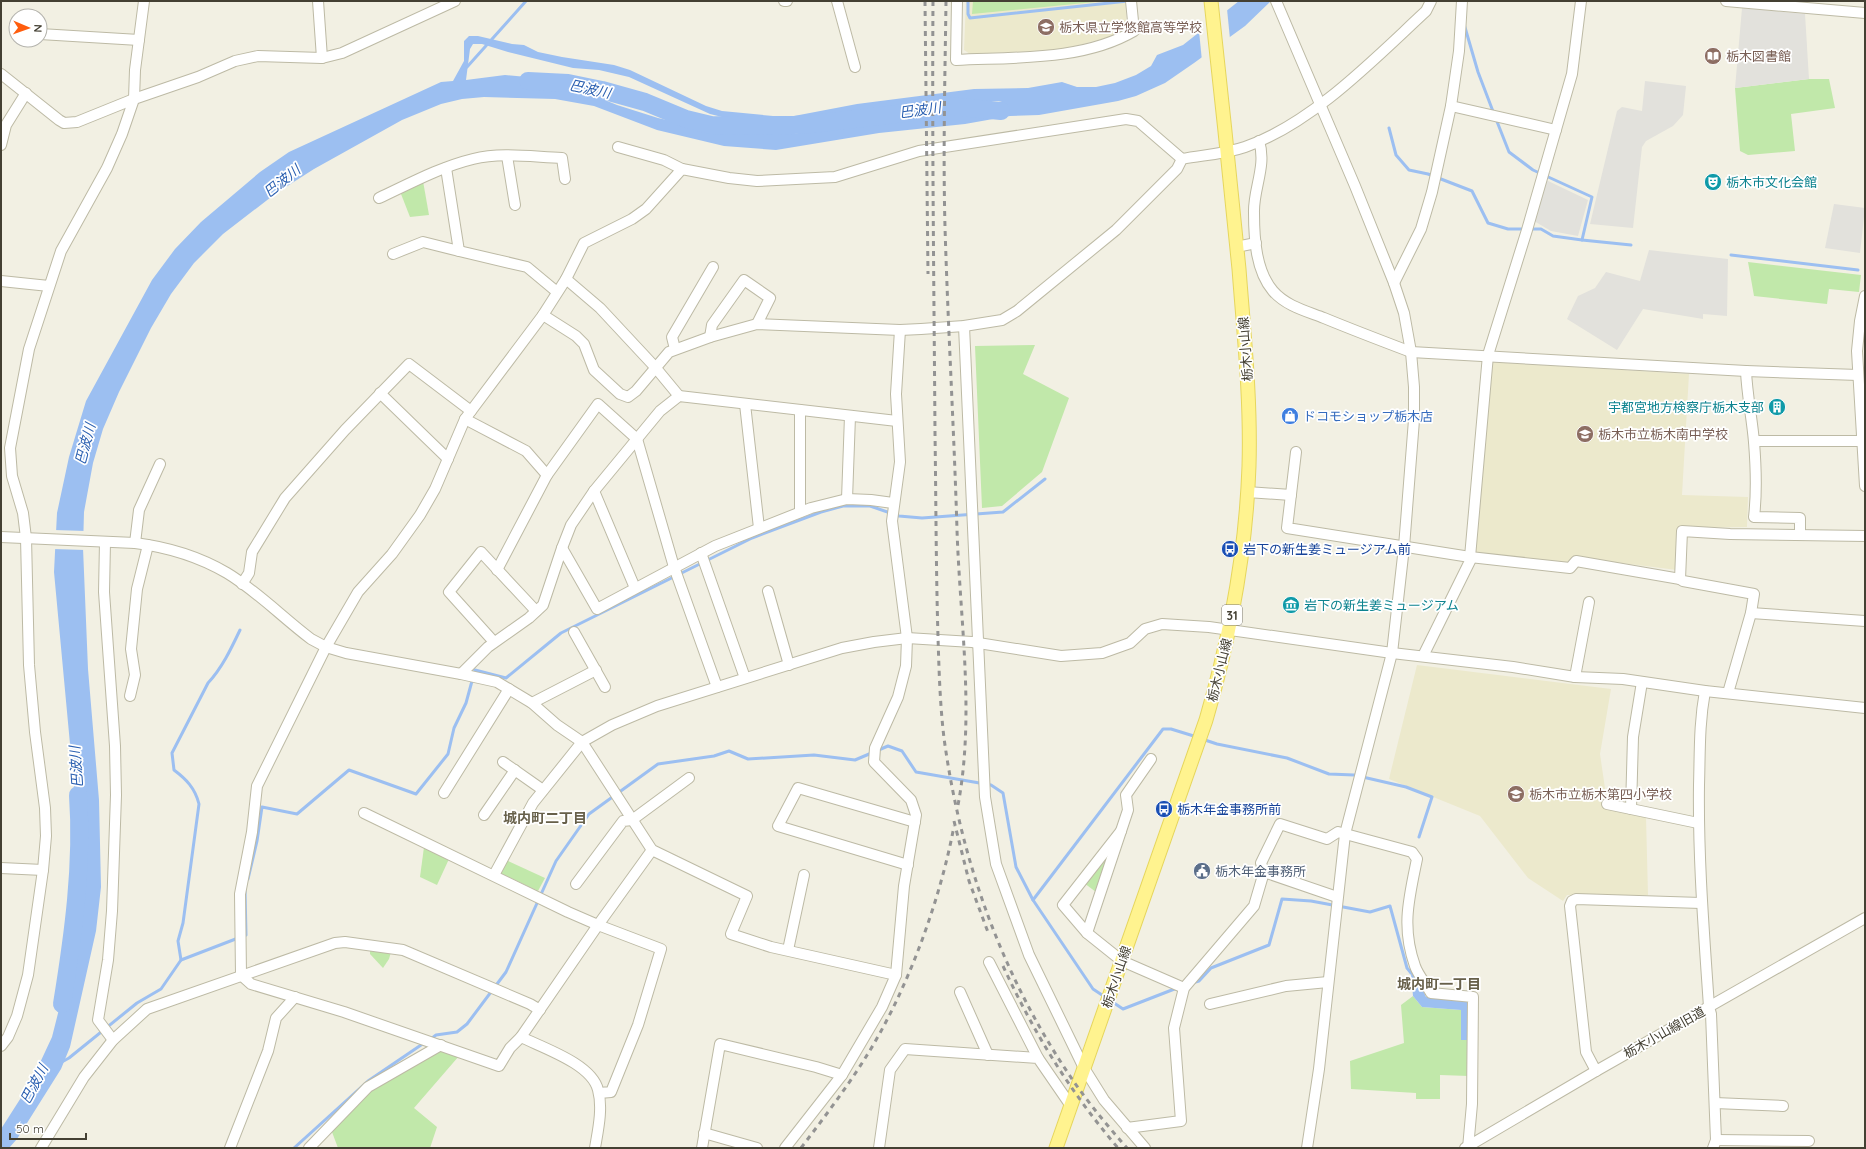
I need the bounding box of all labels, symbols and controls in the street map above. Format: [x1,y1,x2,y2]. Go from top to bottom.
north arrow [8,8,48,48]
school or university icon: 栃木県立学悠館高等学校 [1036,17,1056,37]
place label: 栃木県立学悠館高等学校 [1059,19,1202,35]
text: N [31,24,45,33]
library icon: 栃木図書館 [1703,46,1723,66]
place label: 栃木図書館 [1726,48,1791,64]
water label: 巴波川 [568,76,614,103]
water label: 巴波川 [898,98,944,122]
water label: 巴波川 [260,160,306,201]
theatre icon: 栃木市文化会館 [1703,172,1723,192]
place label: 栃木市文化会館 [1726,174,1817,190]
street label: 栃木小山線 [1235,316,1255,382]
building icon: 宇都宮地方検察庁栃木支部 [1767,397,1787,417]
place label: 宇都宮地方検察庁栃木支部 [1608,399,1764,415]
shop icon: ドコモショップ栃木店 [1280,406,1300,426]
place label: ドコモショップ栃木店 [1303,408,1433,424]
water label: 巴波川 [71,419,100,467]
school or university icon: 栃木市立栃木南中学校 [1575,424,1595,444]
place label: 栃木市立栃木南中学校 [1598,426,1728,442]
bus stop icon: 岩下の新生姜ミュージアム前 [1220,539,1240,559]
place label: 岩下の新生姜ミュージアム前 [1243,541,1411,557]
museum icon: 岩下の新生姜ミュージアム [1281,595,1301,615]
place label: 岩下の新生姜ミュージアム [1304,597,1459,613]
road number: 31 [1222,605,1242,625]
street label: 栃木小山線 [1203,637,1235,703]
water label: 巴波川 [65,743,86,789]
school or university icon: 栃木市立栃木第四小学校 [1506,784,1526,804]
place label: 栃木市立栃木第四小学校 [1529,786,1672,802]
bus stop icon: 栃木年金事務所前 [1154,799,1174,819]
place label: 栃木年金事務所前 [1177,801,1281,817]
district label: 城内町二丁目 [503,809,587,827]
public building icon: 栃木年金事務所 [1192,861,1212,881]
place label: 栃木年金事務所 [1215,863,1306,879]
street label: 栃木小山線 [1098,944,1134,1010]
district label: 城内町一丁目 [1397,975,1481,993]
street label: 栃木小山線旧道 [1620,1003,1708,1061]
water label: 巴波川 [16,1059,53,1107]
scale bar [10,1115,86,1141]
text: 50 m [16,1121,44,1136]

